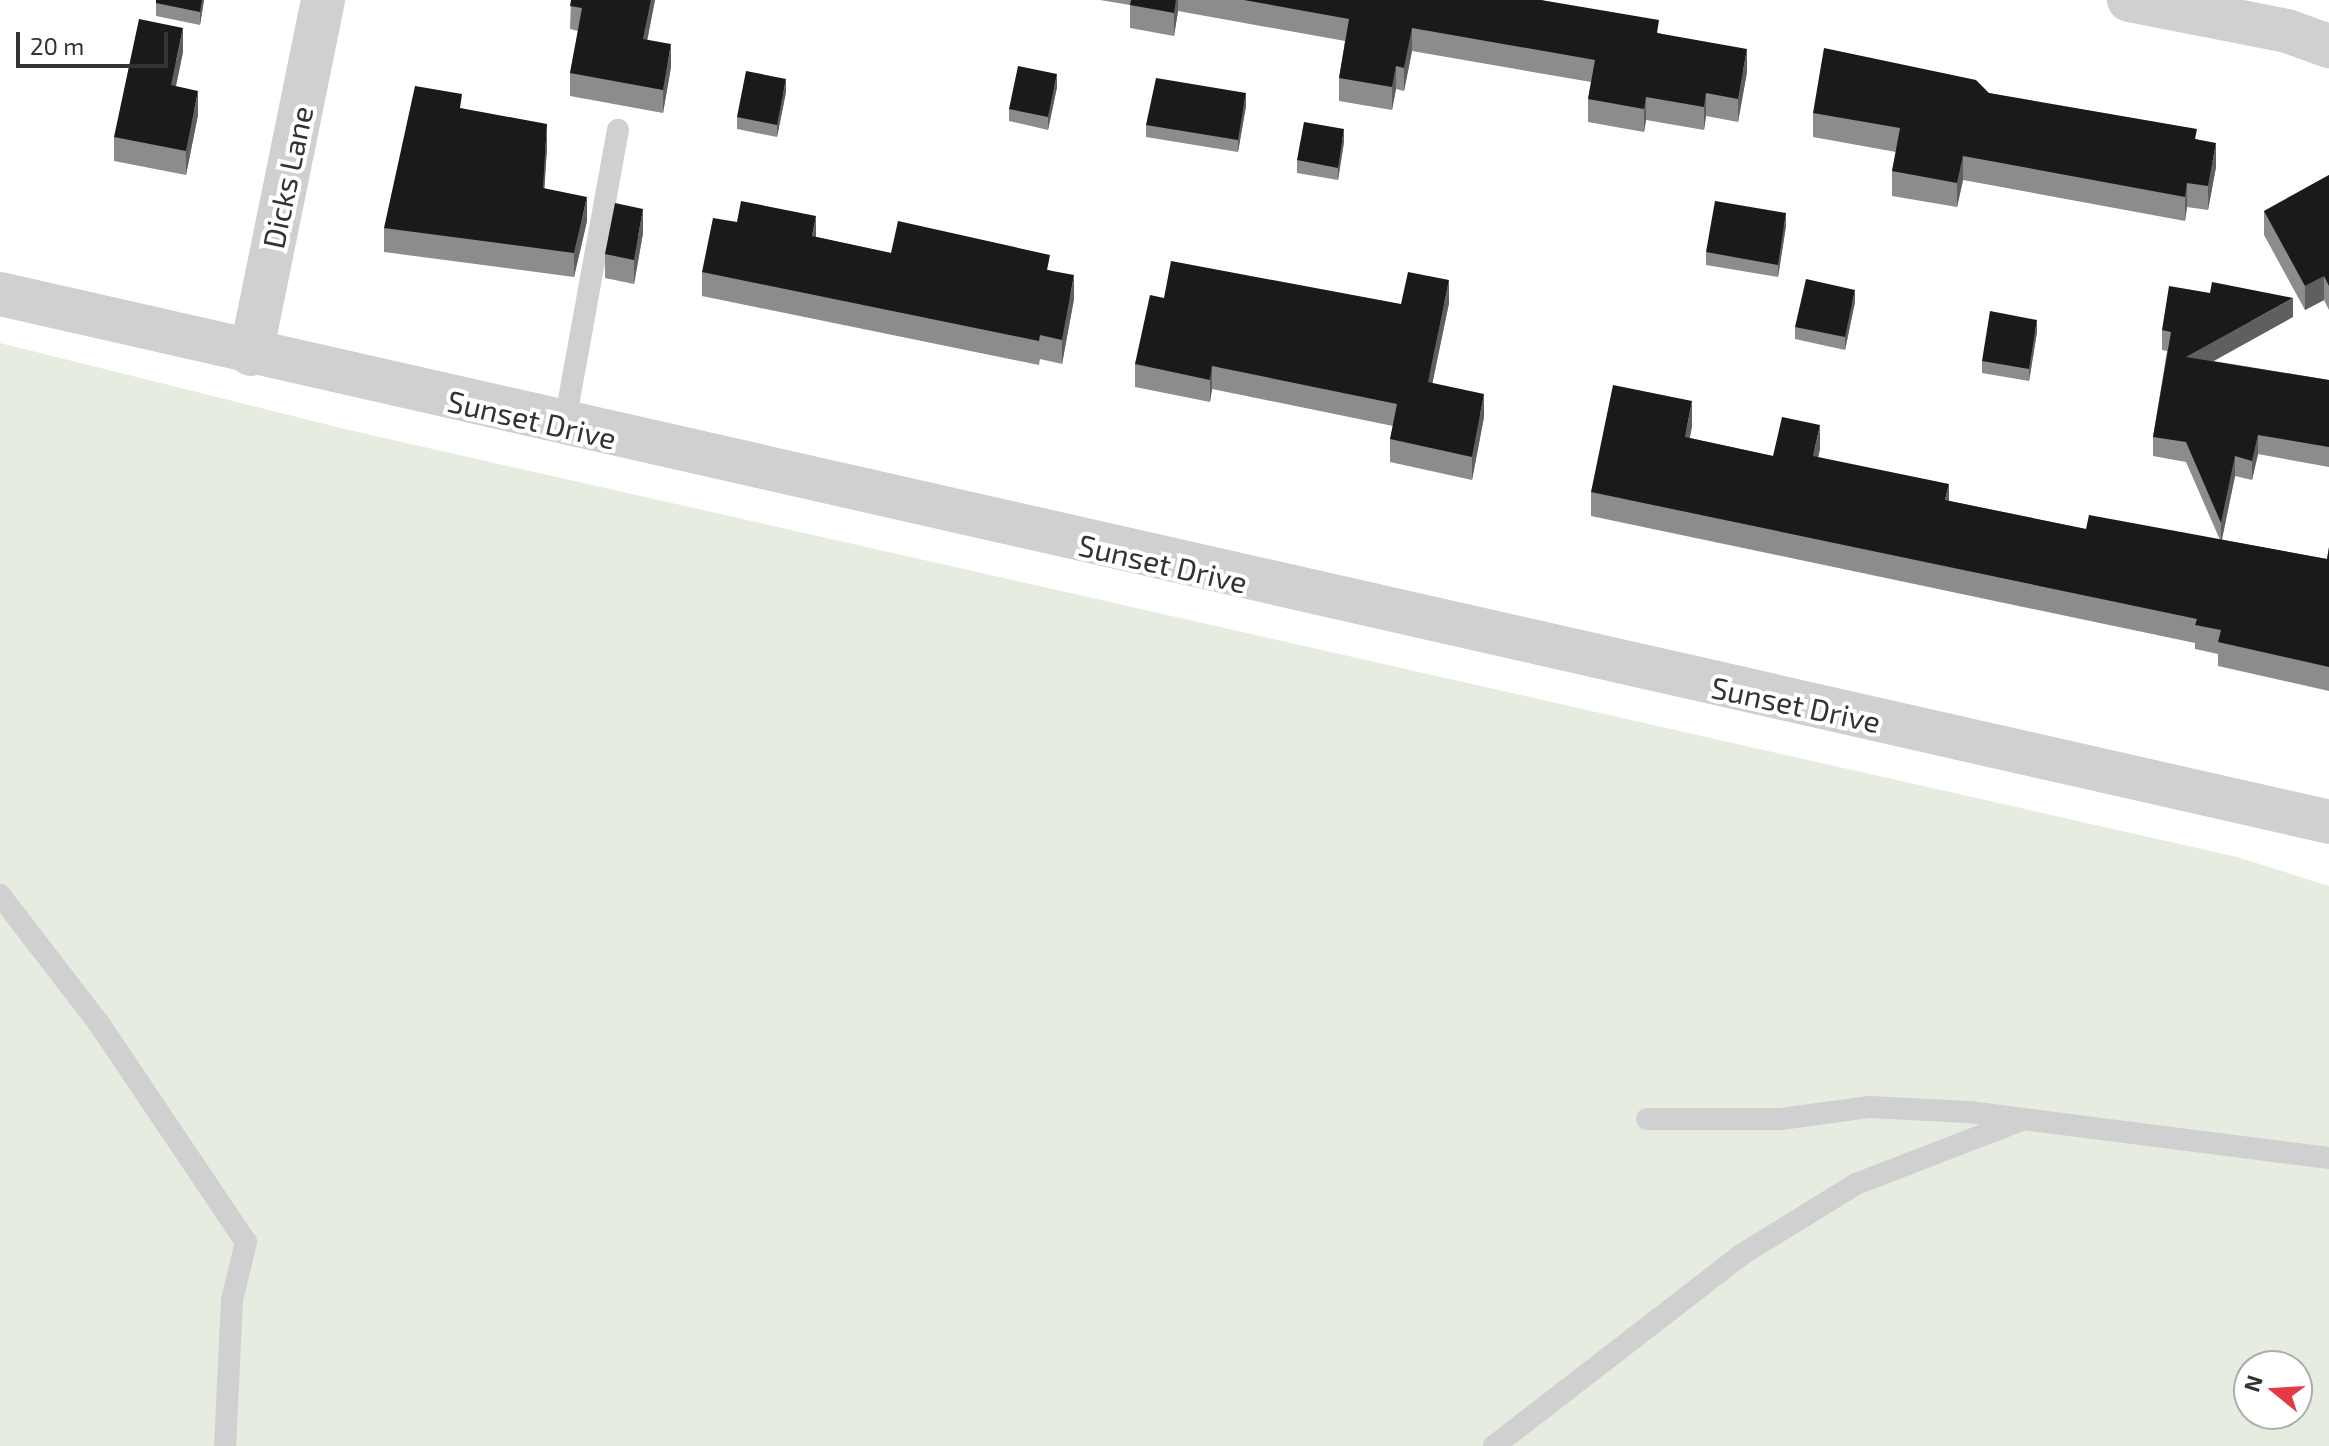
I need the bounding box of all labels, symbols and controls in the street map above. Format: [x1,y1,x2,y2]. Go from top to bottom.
scale bar [20,16,172,66]
text: 20 m [30,31,84,60]
street label: Dicks Lane [254,103,320,251]
street label: Sunset Drive [444,382,620,456]
street label: Sunset Drive [1075,526,1251,600]
street label: Sunset Drive [1708,669,1884,739]
north arrow [2233,1350,2313,1430]
text: N [2237,1372,2267,1395]

